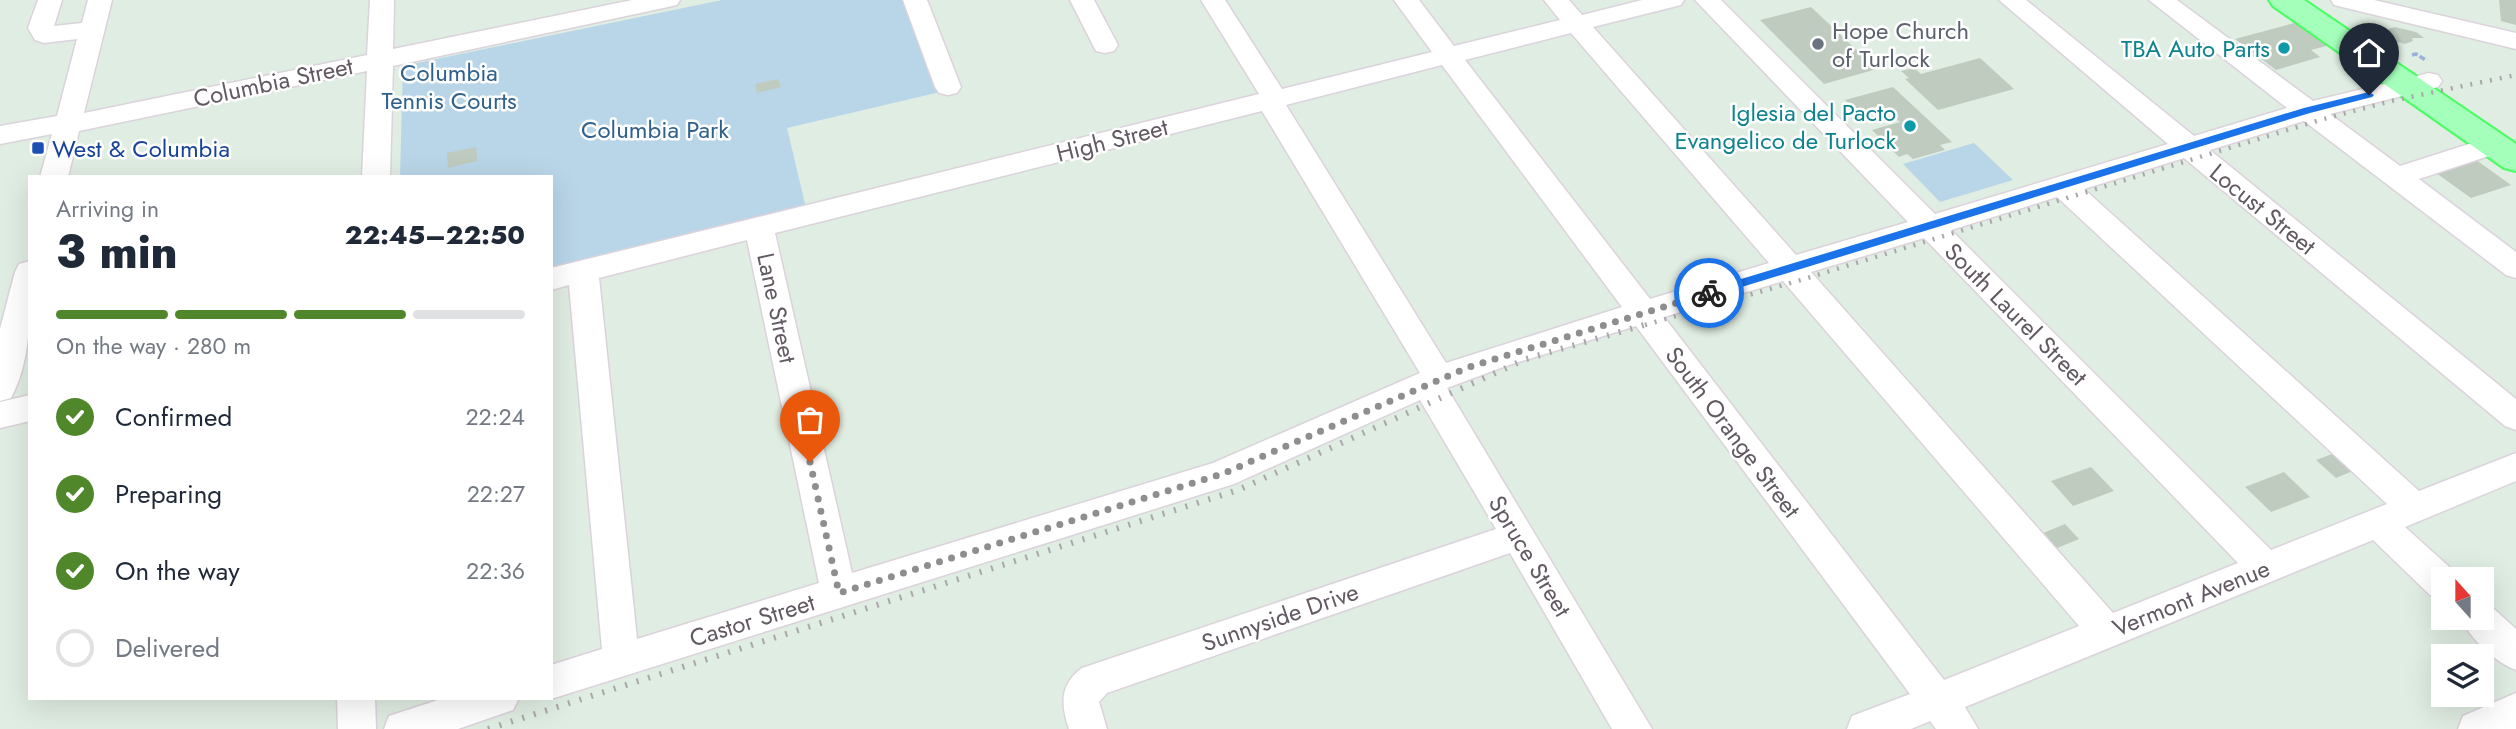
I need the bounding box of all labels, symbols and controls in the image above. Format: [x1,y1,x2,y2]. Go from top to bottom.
place label: Hope Church of Turlock [1832,13,1969,76]
pin [2339,23,2399,95]
place label: TBA Auto Parts [2121,31,2270,66]
icon: home [2350,34,2388,72]
marker: Hope Church of Turlock [1810,36,1826,52]
marker: TBA Auto Parts [2276,40,2292,56]
street label: Columbia Street [190,48,356,116]
park label: Columbia Tennis Courts [381,55,517,118]
place label: Iglesia del Pacto Evangelico de Turlock [1675,95,1896,158]
street label: High Street [1052,109,1172,171]
park label: Columbia Park [581,112,729,147]
marker: Iglesia del Pacto Evangelico de Turlock [1902,118,1918,134]
place label: West & Columbia [52,131,230,166]
marker: West & Columbia [30,140,46,156]
street label: Locust Street [2202,155,2324,263]
text: Arriving in [56,192,159,226]
text: 22:45–22:50 [345,216,525,254]
text: 3 min [56,219,178,285]
street label: South Laurel Street [1937,235,2096,394]
street label: Lane Street [748,250,806,367]
courier [1674,258,1744,328]
icon: bike [1690,274,1728,312]
text: On the way · 280 m [56,329,251,363]
street label: South Orange Street [1657,339,1809,525]
pin [780,390,840,462]
icon: check [56,398,94,436]
text: Confirmed [115,398,232,436]
text: 22:24 [465,400,525,434]
icon: bag [791,401,829,439]
icon: check [56,475,94,513]
text: Preparing [115,475,222,513]
text: 22:27 [467,477,525,511]
street label: Spruce Street [1480,489,1580,623]
street label: Vermont Avenue [2107,551,2275,645]
icon: check [56,552,94,590]
text: On the way [115,552,240,590]
text: 22:36 [466,554,525,588]
north arrow [2431,567,2494,630]
map controls [2431,567,2494,707]
street label: Sunnyside Drive [1197,574,1363,660]
street label: Castor Street [685,584,819,656]
text: Delivered [115,629,220,667]
button: layers [2431,644,2494,707]

